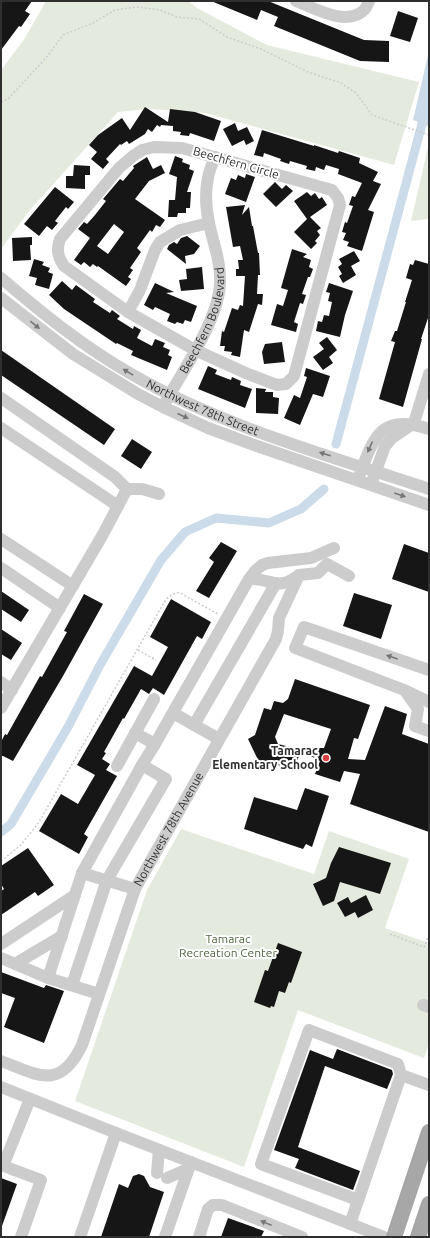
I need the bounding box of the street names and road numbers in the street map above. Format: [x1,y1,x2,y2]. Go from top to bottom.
street label: Beechfern Circle [192,144,281,181]
street label: Beechfern Boulevard [177,266,226,376]
street label: Northwest 78th Street [144,377,261,438]
street label: Northwest 78th Avenue [131,770,206,888]

